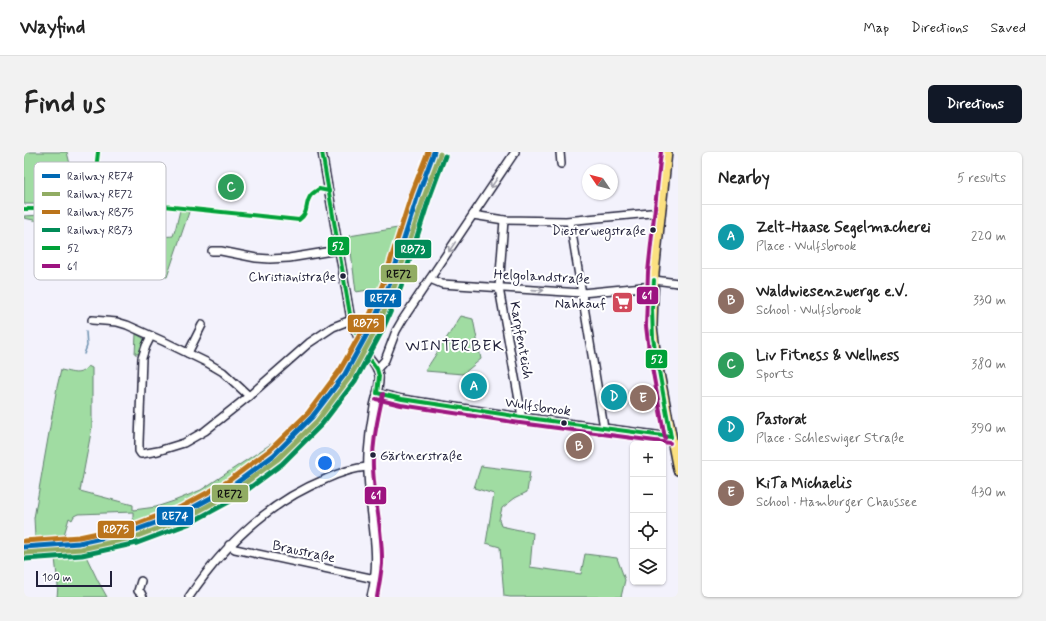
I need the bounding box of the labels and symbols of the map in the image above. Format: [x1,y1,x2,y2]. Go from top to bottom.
legend [34,162,166,280]
north arrow [582,164,618,200]
text: Railway RE74 [67,170,134,184]
pin: C [218,172,244,202]
one-way arrow [490,177,498,188]
text: Railway RE72 [67,188,133,202]
text: Railway RB75 [67,206,134,220]
place label: Diesterwegstraße [552,223,646,241]
text: Railway RB73 [67,224,133,238]
marker: Diesterwegstraße [648,225,658,235]
line badge: 52 [327,236,350,256]
line badge: RB73 [394,239,432,259]
text: 52 [332,240,344,254]
one-way arrow [447,241,455,253]
text: 52 [67,242,80,256]
text: RB73 [401,243,426,257]
text: 61 [67,260,77,274]
line badge: RE72 [380,264,418,283]
street label: Helgolandstraße [493,265,591,290]
text: RE72 [386,268,412,282]
place label: Christianistraße [249,269,336,286]
marker: Christianistraße [338,271,348,281]
line badge: 61 [636,286,659,305]
one-way arrow [531,287,544,294]
line badge: RE74 [364,289,402,308]
text: 61 [642,289,652,303]
supermarket icon: Nahkauf [609,290,635,316]
text: RE74 [370,292,396,306]
place label: Nahkauf [555,295,606,313]
street label: Karpfenteich [505,300,537,381]
line badge: RB75 [347,314,385,333]
text: RB75 [353,317,379,331]
district label: WINTERBEK [405,336,505,357]
line badge: 52 [645,349,668,369]
text: 52 [651,353,663,367]
pin: A [461,371,487,401]
pin: D [601,382,627,412]
pin: E [630,383,656,413]
street label: Wulfsbrook [504,393,572,421]
unlabelled marker [559,418,569,428]
pin: B [566,431,592,461]
place label: Gärtnerstraße [380,448,462,465]
marker: Gärtnerstraße [368,450,378,460]
your location [315,453,335,473]
line badge: RE72 [211,484,249,503]
line badge: 61 [364,486,387,505]
text: RE72 [217,488,243,502]
text: 61 [371,489,381,503]
line badge: RE74 [156,506,194,526]
text: RE74 [162,510,188,524]
line badge: RB75 [97,520,135,539]
text: RB75 [103,523,129,537]
street label: Braustraße [271,537,337,567]
scale bar [36,569,112,588]

